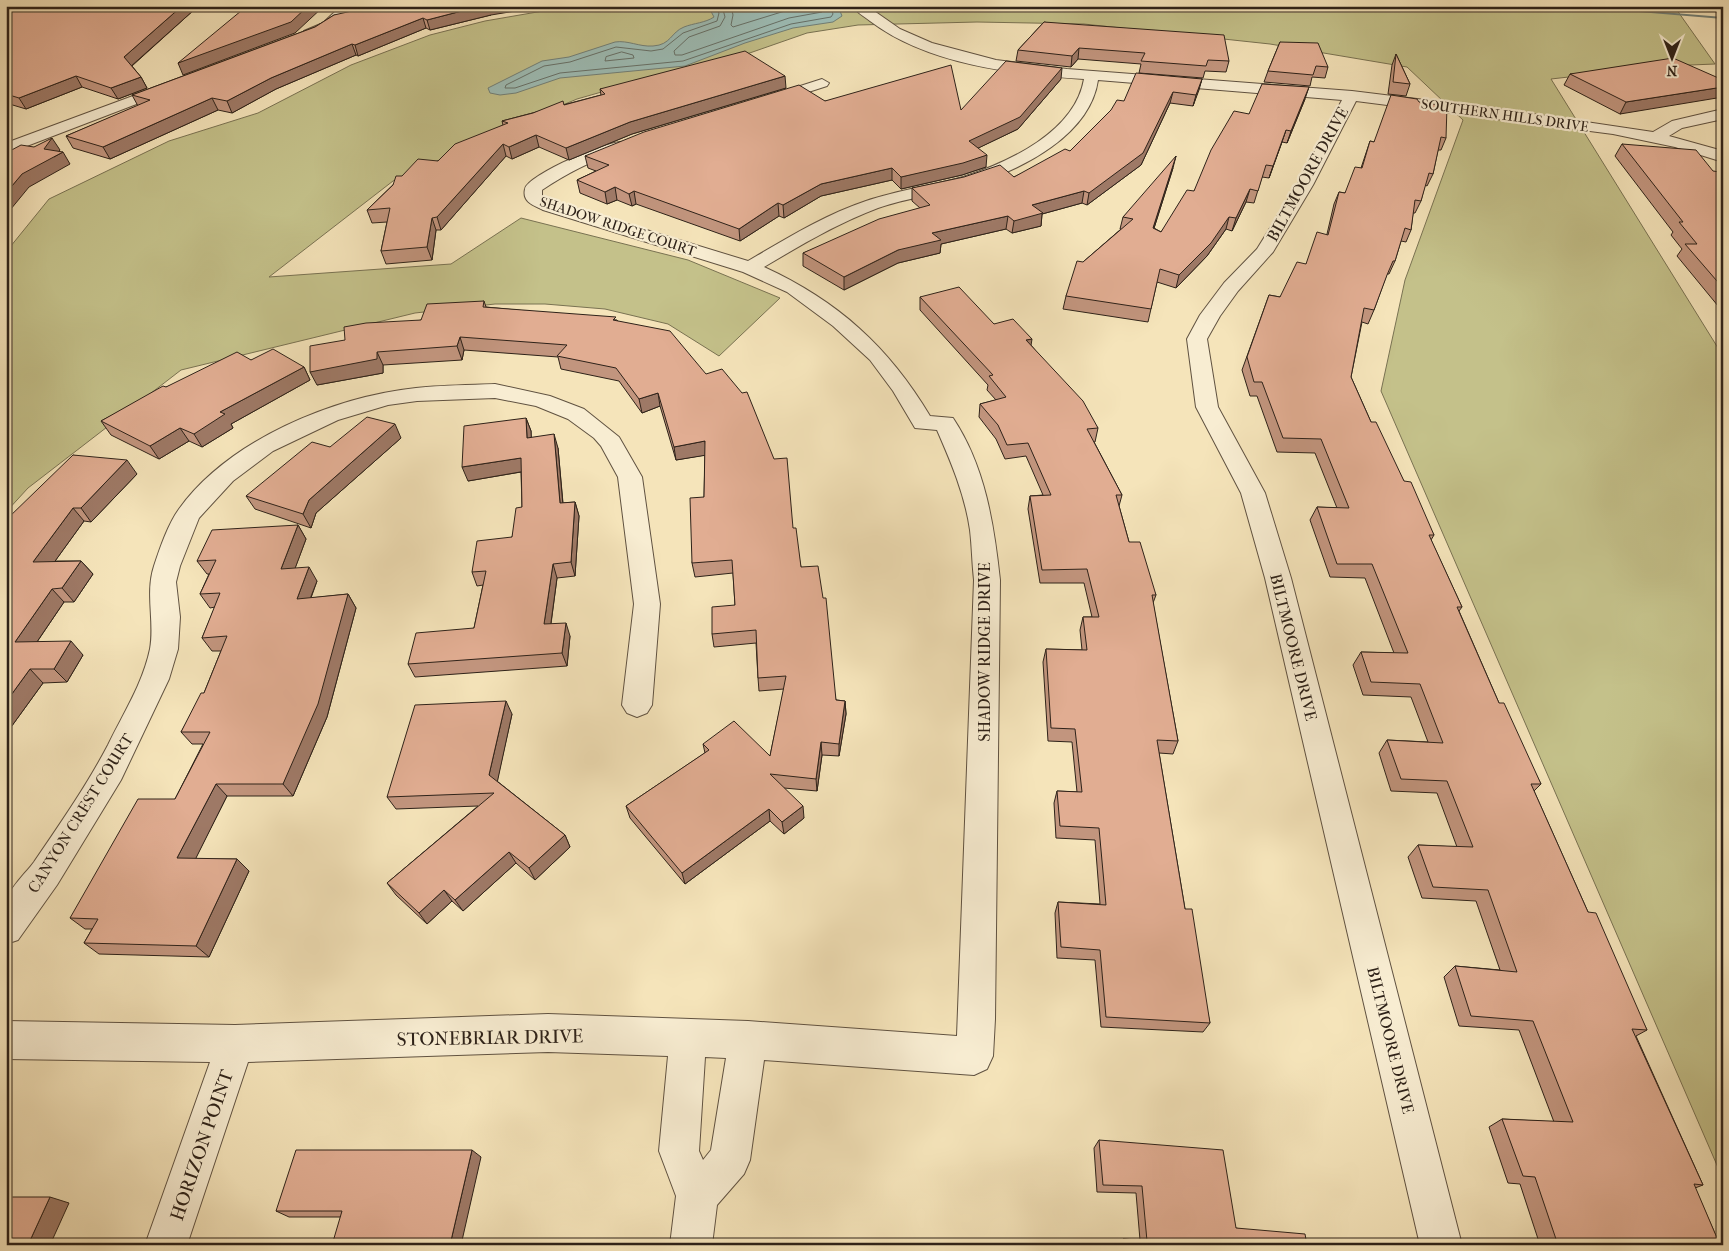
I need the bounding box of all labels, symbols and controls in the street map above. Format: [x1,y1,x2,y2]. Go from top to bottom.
north arrow [1646,32,1696,82]
text: N [1666,62,1677,79]
street label: SOUTHERN HILLS DRIVE [1420,95,1590,136]
street label: BILTMOORE DRIVE [1263,103,1352,245]
street label: SHADOW RIDGE COURT [537,193,699,260]
street label: SHADOW RIDGE DRIVE [975,562,994,742]
street label: BILTMOORE DRIVE [1266,572,1321,723]
street label: CANYON CREST COURT [24,730,137,896]
street label: BILTMOORE DRIVE [1363,965,1418,1116]
street label: STONEBRIAR DRIVE [397,1025,584,1051]
street label: HORIZON POINT [166,1067,238,1224]

